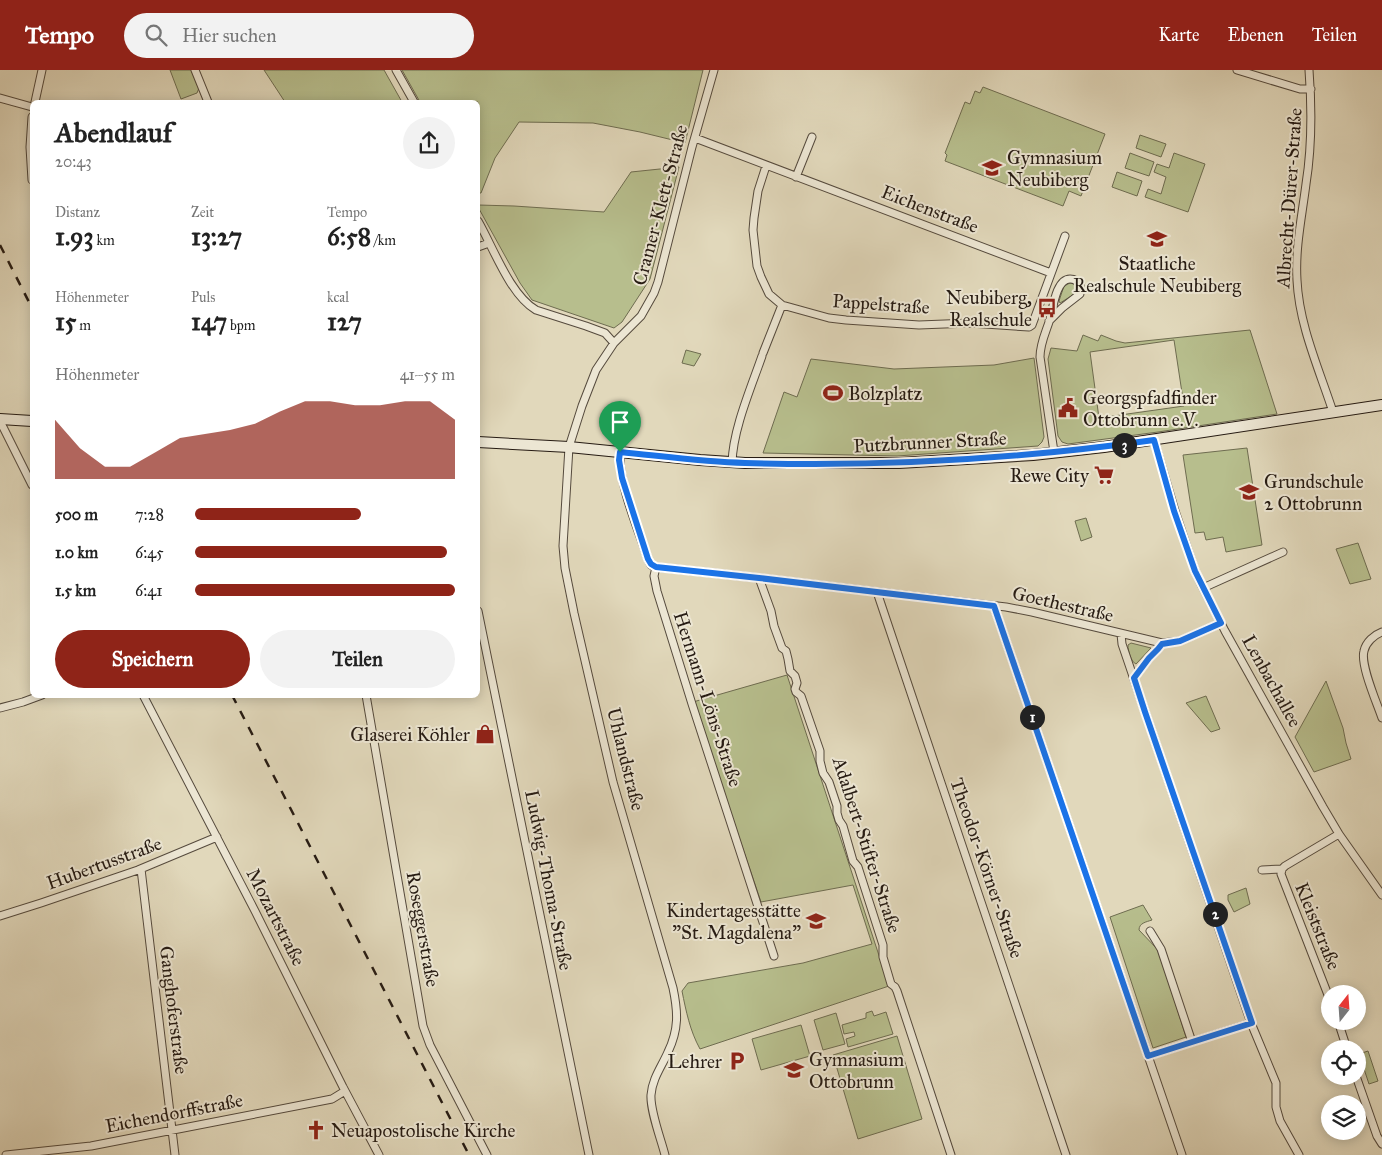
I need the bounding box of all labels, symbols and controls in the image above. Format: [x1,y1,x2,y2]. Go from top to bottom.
search box [124,13,474,58]
text: Tempo [25,20,94,50]
icon: search [142,21,170,49]
text: Hier suchen [182,24,276,47]
text: Karte [1159,24,1200,46]
text: Ebenen [1228,24,1284,46]
text: Teilen [1312,24,1357,46]
street label: Albrecht-Dürer-Straße [1271,107,1307,290]
text: Abendlauf [55,115,172,150]
button: share [403,117,455,169]
street label: Cramer-Klett-Straße [628,122,692,288]
place label: Gymnasium Neubiberg [1007,146,1102,192]
text: 20:43 [55,152,92,171]
school or university icon: Gymnasium Neubiberg [981,157,1003,179]
street label: Eichenstraße [878,180,982,238]
text: Distanz [55,204,100,221]
text: Zeit [191,204,214,221]
text: Tempo [327,204,367,221]
text: 1.93 [55,221,94,252]
text: 13:27 [191,221,242,252]
text: 6:58 [327,221,371,252]
school or university icon: Staatliche Realschule Neubiberg [1146,228,1168,250]
text: km [94,232,115,249]
text: /km [371,232,396,249]
place label: Staatliche Realschule Neubiberg [1073,252,1241,298]
place label: Neubiberg, Realschule [946,286,1032,331]
text: Höhenmeter [55,289,129,306]
text: Puls [191,289,215,306]
text: kcal [327,289,349,306]
street label: Pappelstraße [832,289,930,319]
bus stop icon: Neubiberg, Realschule [1036,297,1058,319]
text: 15 [55,306,76,337]
text: 147 [191,306,227,337]
text: 127 [327,306,362,337]
text: m [76,317,91,334]
text: bpm [227,317,256,334]
text: Höhenmeter [55,365,139,384]
text: 41–55 m [400,365,455,384]
sports icon: Bolzplatz [822,382,844,404]
place label: Bolzplatz [848,382,922,405]
place label: Georgspfadfinder Ottobrunn e.V. [1083,386,1218,431]
public building icon: Georgspfadfinder Ottobrunn e.V. [1057,397,1079,419]
pin [599,401,641,452]
icon: arrive [606,408,634,436]
street label: Putzbrunner Straße [853,427,1007,457]
pin: 3 [1112,432,1136,458]
text: 3 [1122,437,1127,454]
place label: Rewe City [1010,464,1090,487]
supermarket icon: Rewe City [1093,464,1115,486]
place label: Grundschule 2 Ottobrunn [1264,470,1364,515]
school or university icon: Grundschule 2 Ottobrunn [1238,481,1260,503]
text: 500 m [55,505,98,524]
text: 7:28 [135,505,164,524]
text: 1.0 km [55,543,98,562]
text: 6:45 [135,543,164,562]
text: 1.5 km [55,581,96,600]
text: 6:41 [135,581,162,600]
street label: Goethestraße [1010,581,1116,627]
street label: Hermann-Löns-Straße [669,608,747,790]
button: Speichern [55,630,250,688]
button: Teilen [260,630,455,688]
street label: Lenbachallee [1237,631,1307,731]
pin: 1 [1020,704,1044,730]
street label: Uhlandstraße [602,705,650,813]
text: 1 [1030,709,1035,726]
place label: Glaserei Köhler [350,723,471,746]
shop icon: Glaserei Köhler [474,723,496,745]
street label: Adalbert-Stifter-Straße [827,753,906,936]
street label: Theodor-Körner-Straße [945,775,1029,961]
street label: Ludwig-Thoma-Straße [519,788,578,973]
street label: Hubertusstraße [43,831,165,894]
street label: Mozartstraße [242,864,310,970]
street label: Roseggerstraße [401,869,445,989]
street label: Kleiststraße [1290,879,1346,973]
place label: Kindertagesstätte "St. Magdalena" [666,899,801,945]
pin: 2 [1202,902,1228,926]
text: 2 [1212,906,1219,923]
school or university icon: Kindertagesstätte "St. Magdalena" [805,910,827,932]
street label: Ganghoferstraße [154,945,193,1076]
north arrow [1321,985,1366,1030]
map controls [1321,985,1366,1140]
button: locate [1321,1040,1366,1085]
place label: Gymnasium Ottobrunn [809,1048,904,1093]
place label: Lehrer [668,1050,723,1073]
parking icon: Lehrer [726,1050,748,1072]
school or university icon: Gymnasium Ottobrunn [783,1059,805,1081]
street label: Eichendorffstraße [103,1088,245,1138]
button: layers [1321,1095,1366,1140]
church icon: Neuapostolische Kirche [305,1119,327,1141]
place label: Neuapostolische Kirche [331,1119,515,1142]

